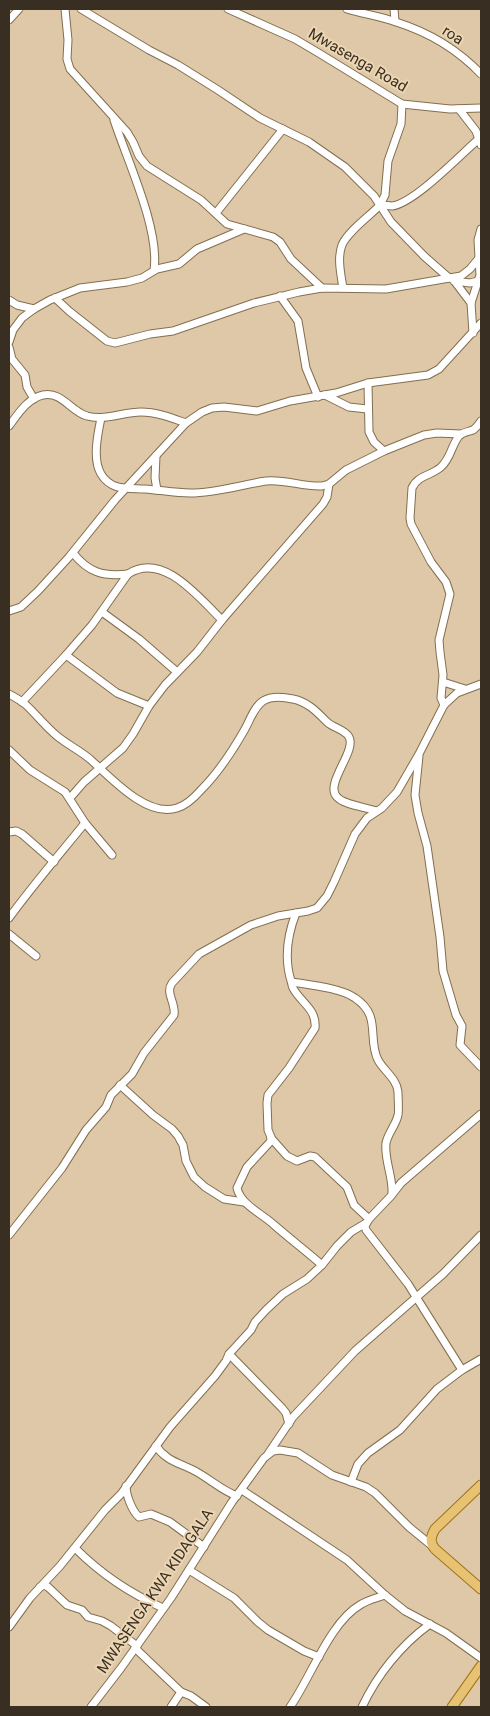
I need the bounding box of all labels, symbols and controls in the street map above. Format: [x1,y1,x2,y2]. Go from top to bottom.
street label: roa [439,22,467,48]
street label: Mwasenga Road [305,24,411,96]
street label: MWASENGA KWA KIDAGALA [93,1505,217,1677]

